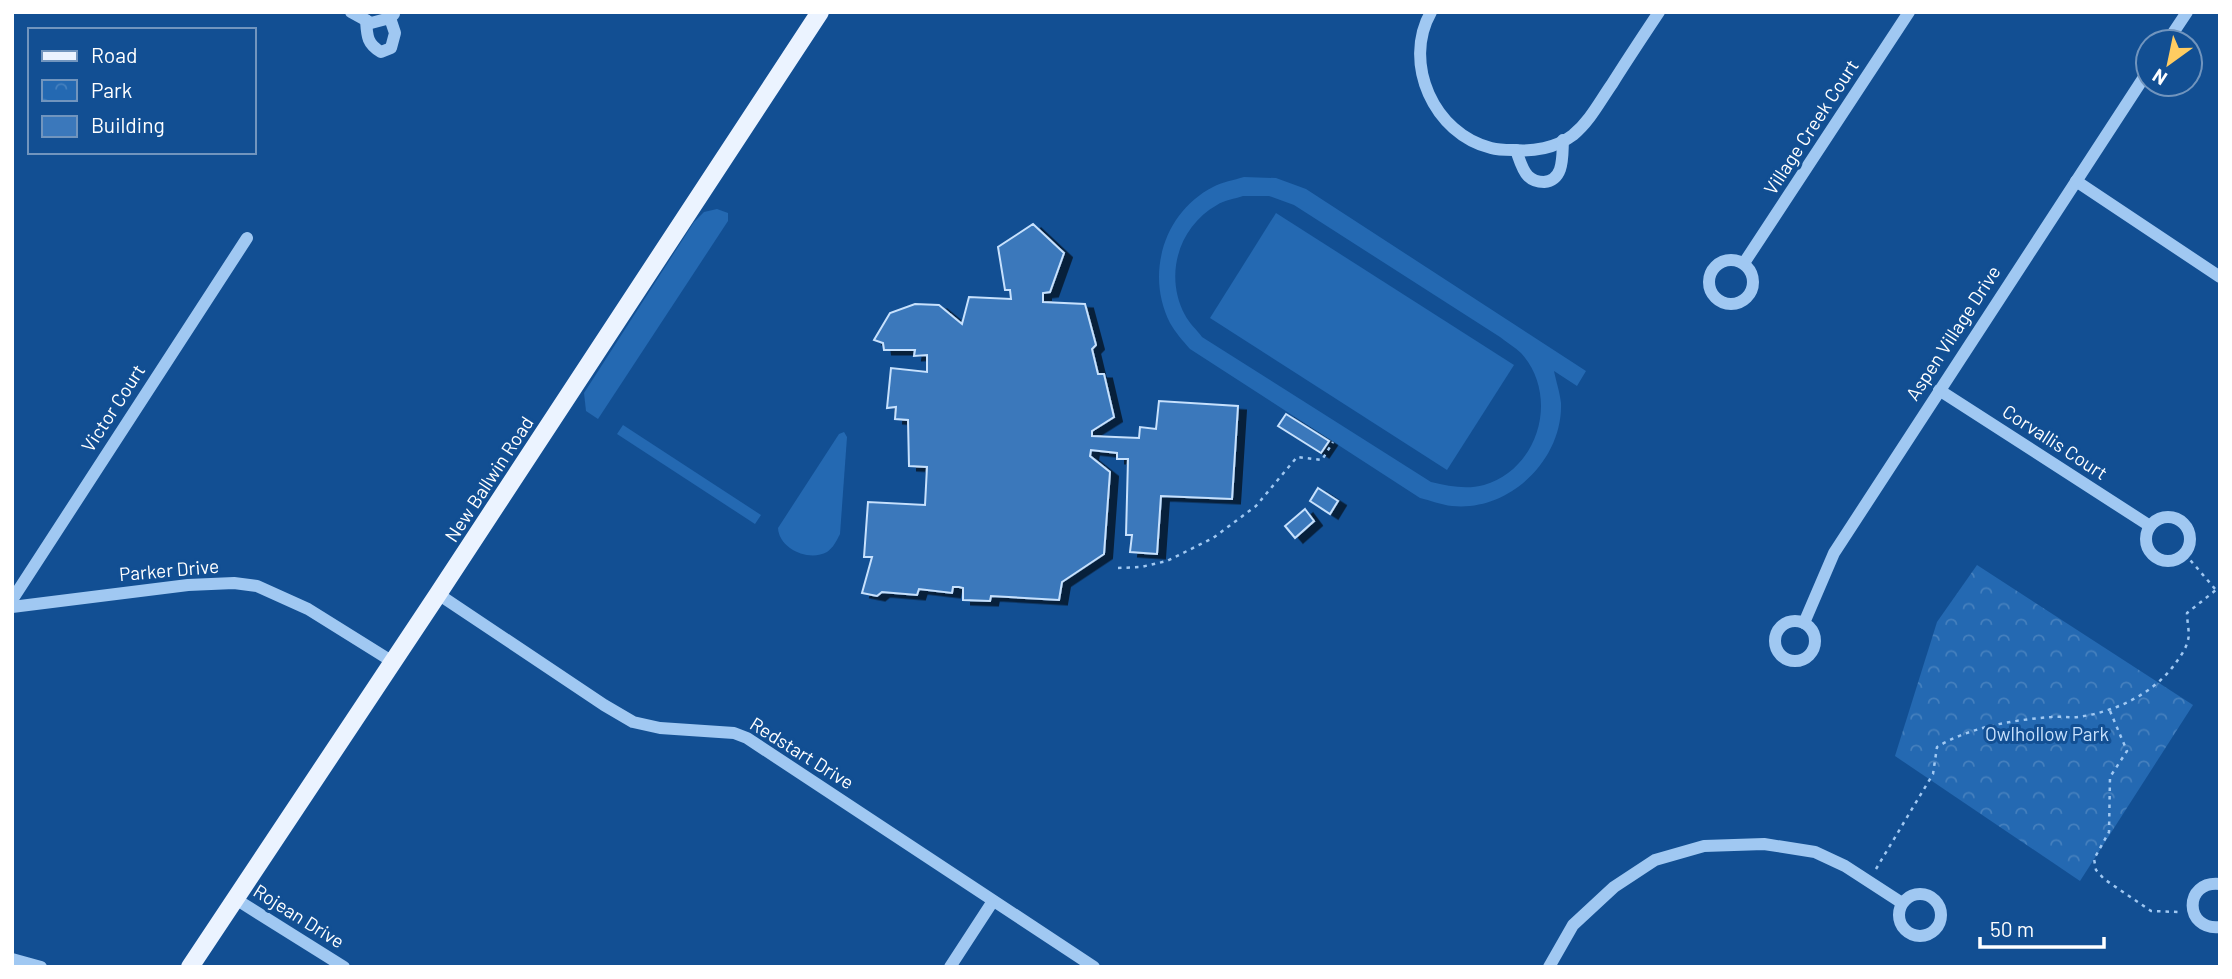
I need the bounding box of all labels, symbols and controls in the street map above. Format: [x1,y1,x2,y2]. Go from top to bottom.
legend [28,28,256,154]
north arrow [2134,28,2204,98]
text: Road [91,42,137,67]
street label: Village Creek Court [1758,55,1863,199]
text: N [2148,65,2171,91]
text: Park [91,77,132,102]
text: Building [91,112,165,137]
street label: Aspen Village Drive [1900,261,2005,404]
street label: Victor Court [76,360,149,456]
street label: Corvallis Court [1998,399,2112,484]
street label: New Ballwin Road [439,412,538,546]
street label: Parker Drive [118,554,220,585]
street label: Redstart Drive [746,712,858,794]
park label: Owlhollow Park [1985,722,2109,745]
street label: Rojean Drive [250,879,349,953]
scale bar [1980,906,2104,950]
text: 50 m [1990,916,2034,941]

